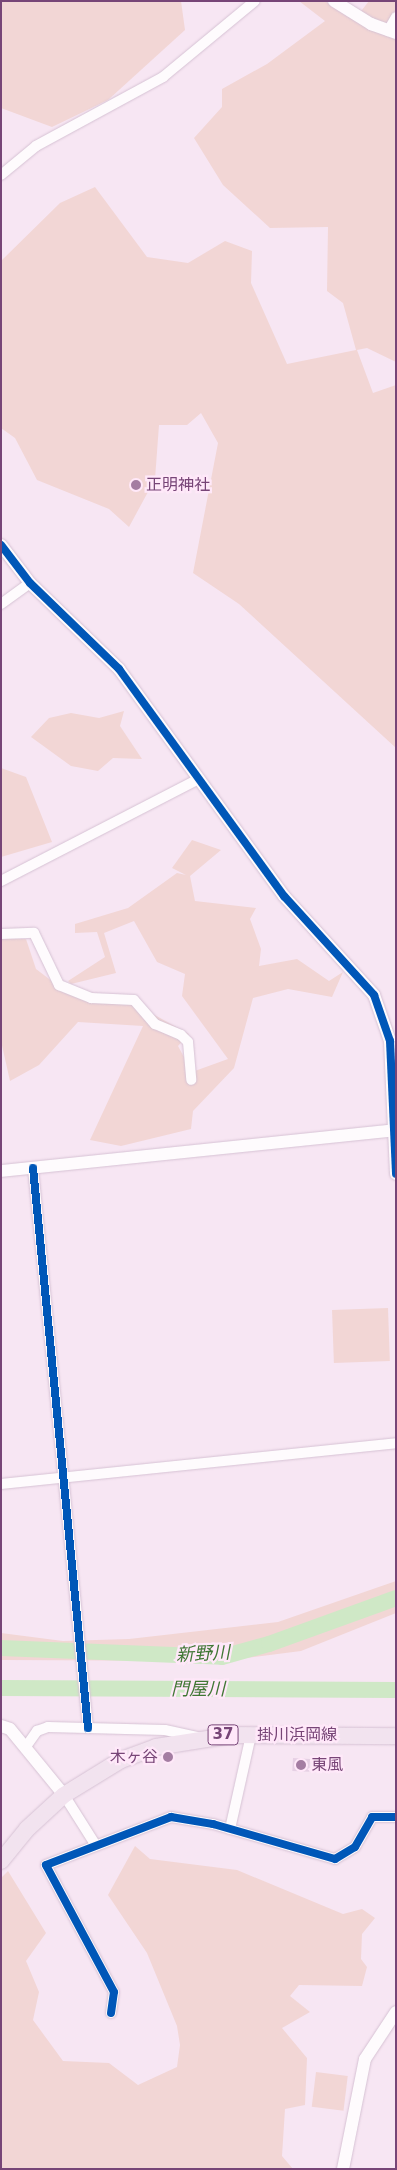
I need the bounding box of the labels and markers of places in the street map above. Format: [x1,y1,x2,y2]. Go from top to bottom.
place label: 正明神社 [146,475,210,495]
marker: 正明神社 [130,479,142,491]
place label: 木ヶ谷 [110,1747,158,1767]
marker: 木ヶ谷 [162,1751,174,1763]
place label: 東風 [311,1755,343,1775]
marker: 東風 [295,1759,307,1771]

